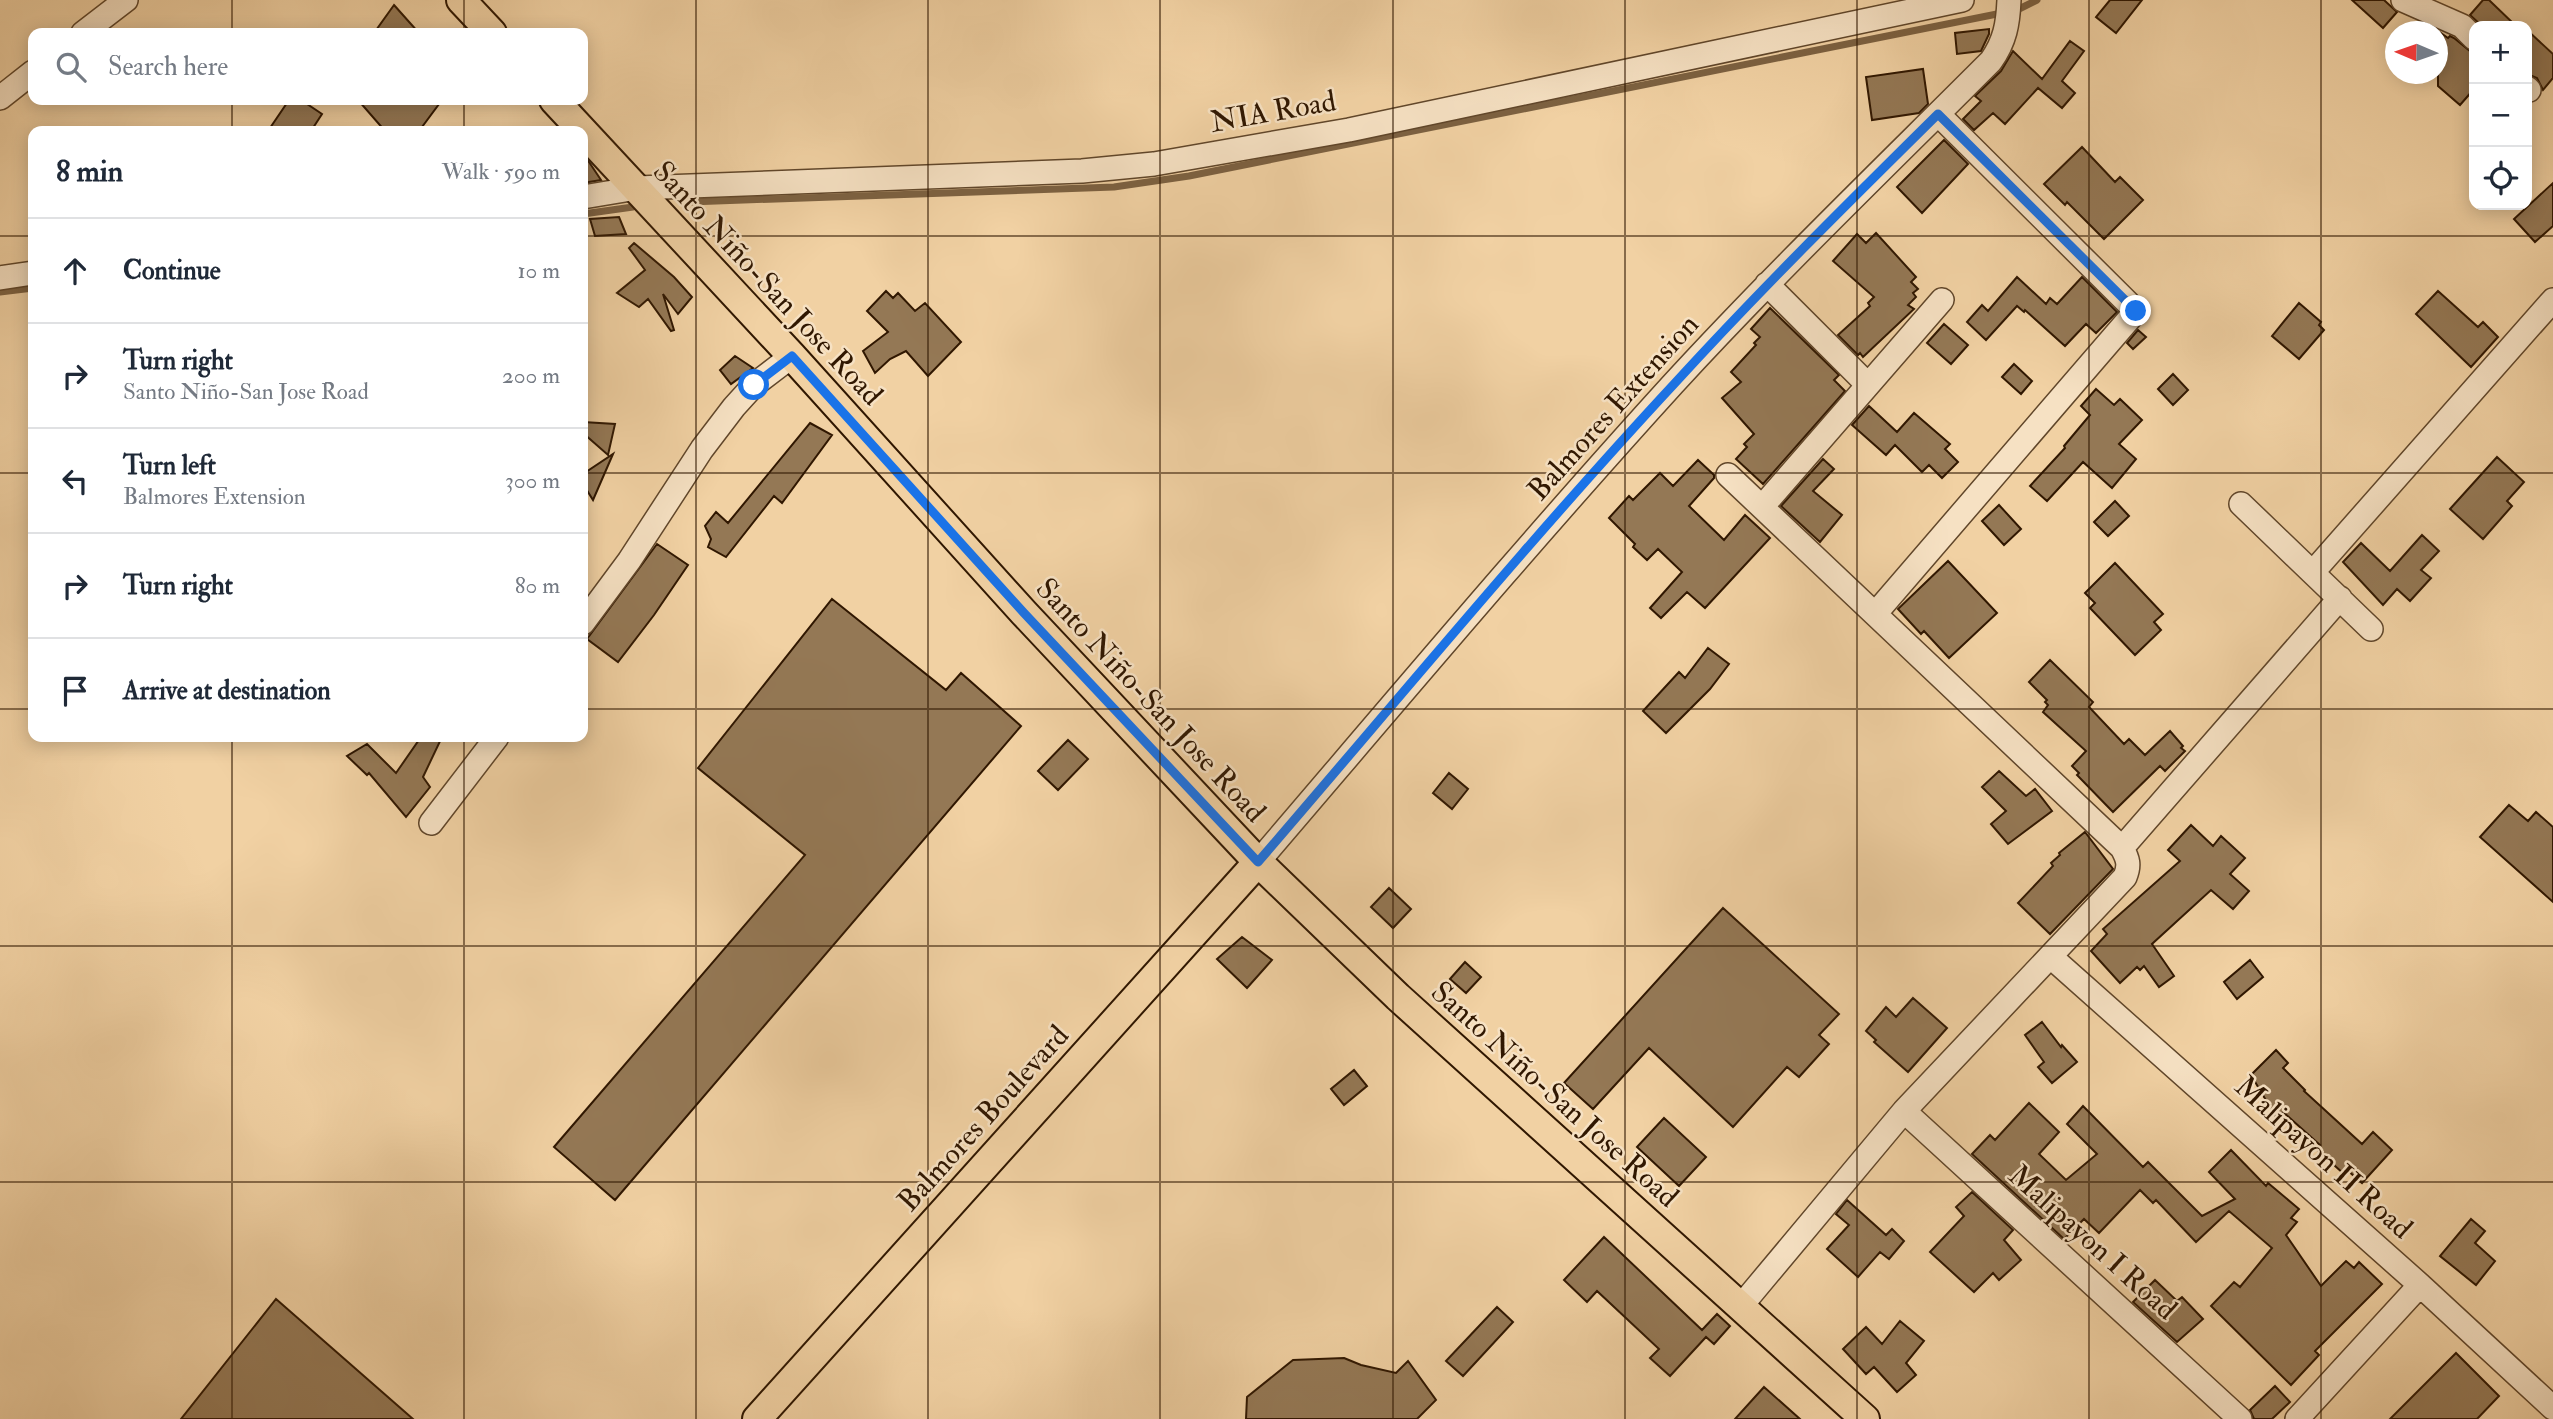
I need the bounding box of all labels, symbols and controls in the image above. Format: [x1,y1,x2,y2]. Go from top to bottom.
north arrow [2385,21,2448,84]
map controls [2469,21,2532,210]
button: + [2469,21,2532,84]
search box [28,28,588,105]
icon: search [52,48,90,86]
text: Search here [108,51,228,83]
street label: NIA Road [1207,82,1339,141]
button: − [2469,84,2532,147]
button: locate [2469,147,2532,210]
text: 8 min [56,153,123,190]
street label: Santo Niño-San Jose Road [645,154,891,413]
text: Walk · 590 m [442,157,560,186]
icon: ahead [56,252,94,290]
text: Continue [123,255,221,287]
text: 10 m [517,256,560,285]
route end [2120,295,2151,326]
street label: Balmores Extension [1520,306,1707,508]
text: Turn right [123,345,233,377]
icon: right [56,357,94,395]
text: 200 m [502,361,560,390]
route start [738,369,769,400]
text: Santo Niño-San Jose Road [123,377,369,406]
text: Turn left [123,450,216,482]
icon: left [56,462,94,500]
text: 300 m [505,466,560,495]
text: Balmores Extension [123,482,306,511]
icon: right [56,567,94,605]
text: Turn right [123,570,233,602]
text: 80 m [515,571,560,600]
street label: Santo Niño-San Jose Road [1028,571,1274,830]
icon: arrive [56,672,94,710]
text: Arrive at destination [123,675,331,707]
street label: Santo Niño-San Jose Road [1423,973,1686,1216]
street label: Balmores Boulevard [890,1017,1077,1219]
street label: Malipayon II Road [2227,1068,2420,1247]
street label: Malipayon I Road [2001,1157,2185,1328]

